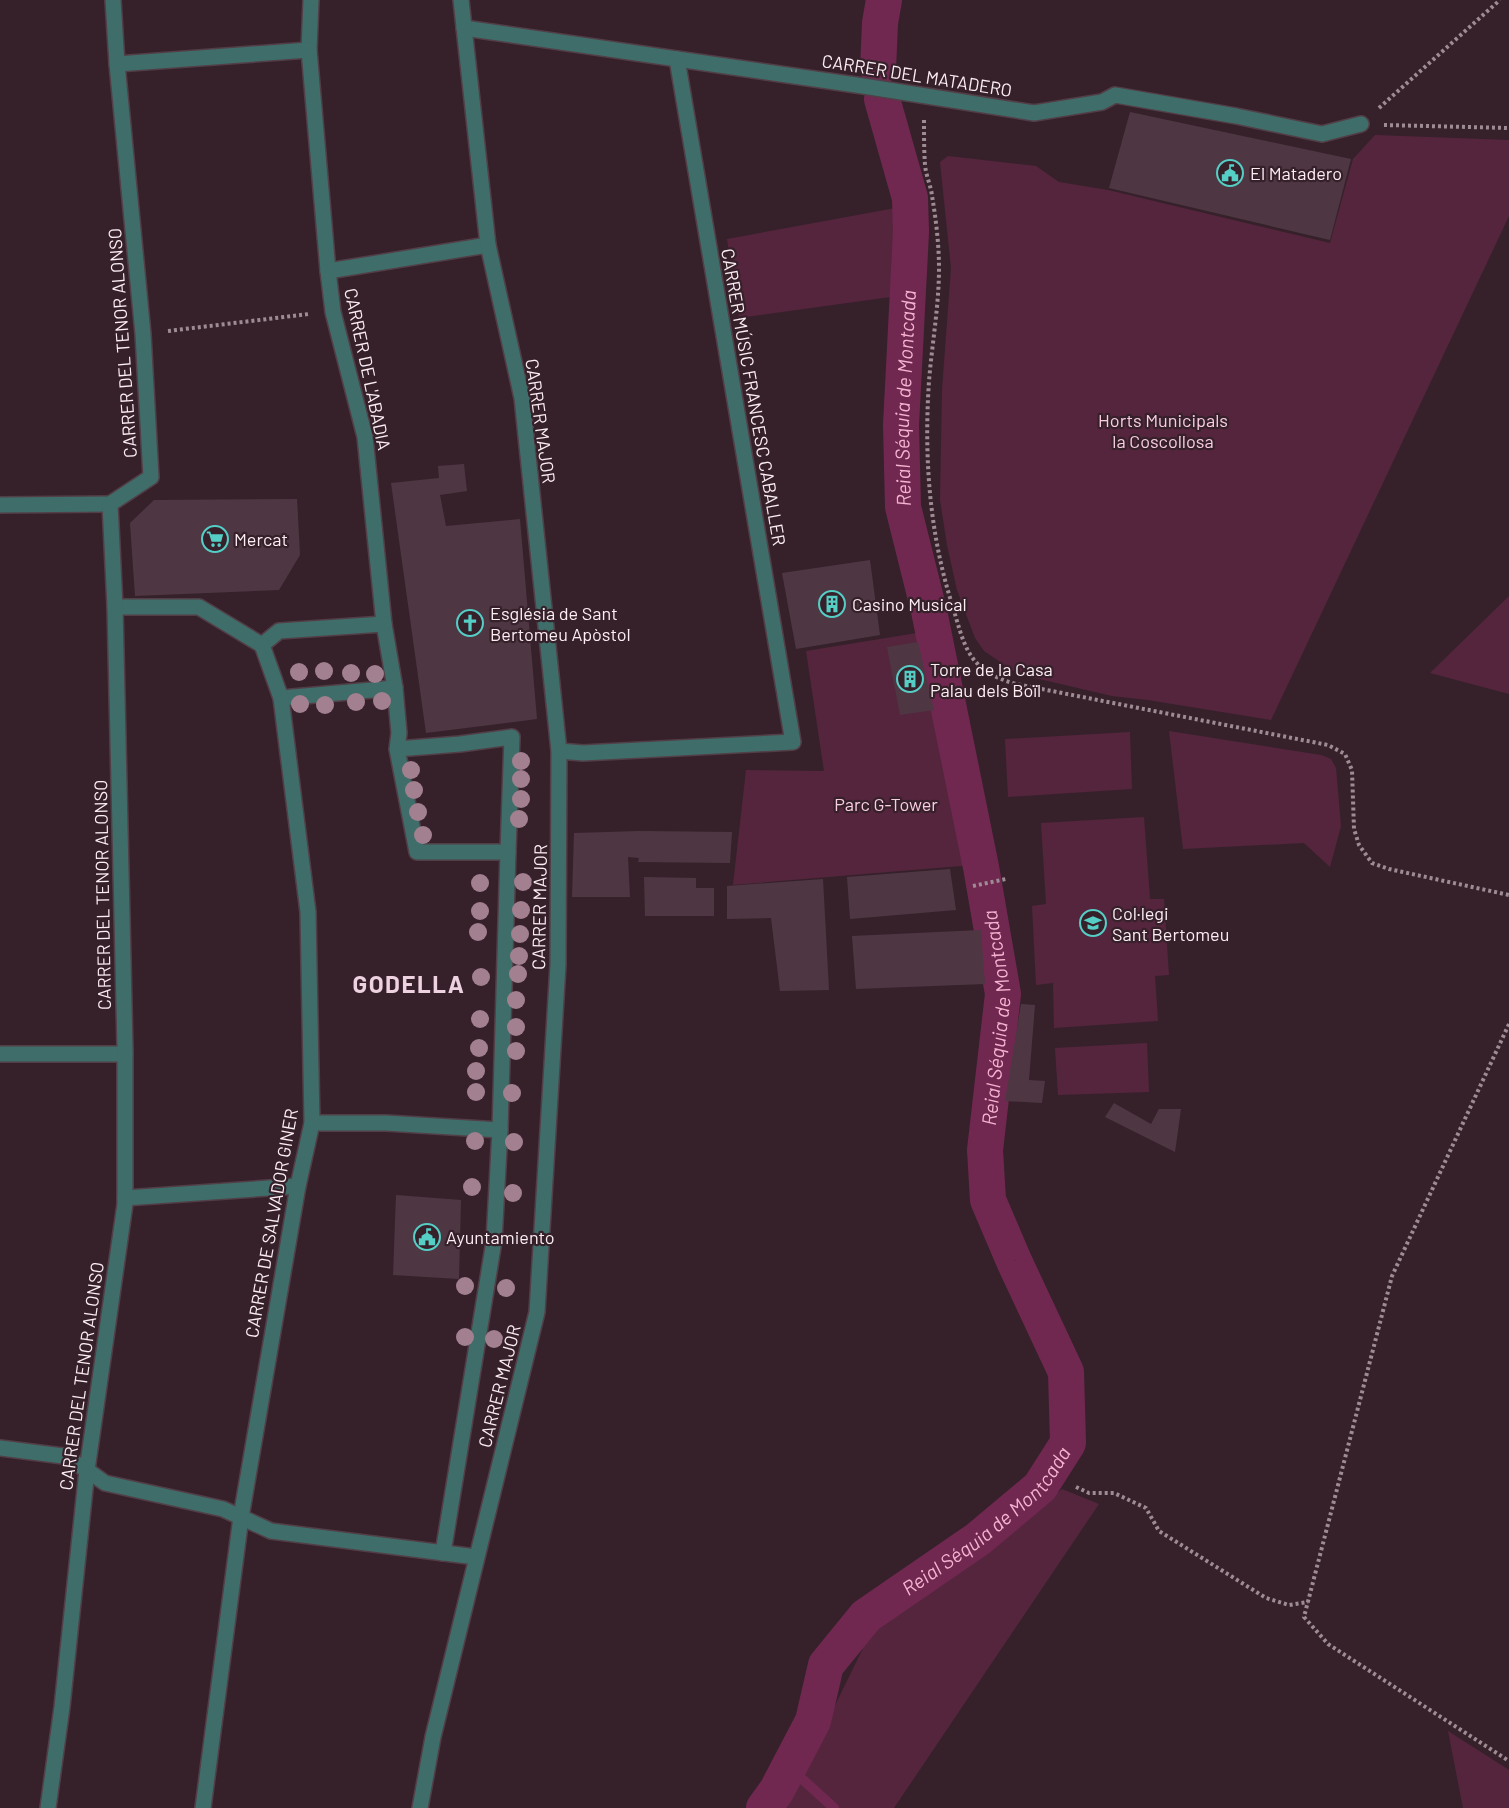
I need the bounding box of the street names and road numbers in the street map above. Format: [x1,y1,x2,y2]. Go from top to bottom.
street label: CARRER DEL MATADERO [820,49,1014,101]
street label: CARRER DEL TENOR ALONSO [103,227,141,459]
street label: CARRER MÚSIC FRANCESC CABALLER [717,247,791,547]
street label: CARRER DE L'ABADIA [340,286,396,452]
street label: CARRER MAJOR [521,357,561,485]
street label: CARRER DEL TENOR ALONSO [89,780,115,1010]
street label: CARRER MAJOR [527,844,551,970]
street label: CARRER DE SALVADOR GINER [240,1107,302,1339]
street label: CARRER DEL TENOR ALONSO [54,1260,108,1492]
street label: CARRER MAJOR [473,1322,525,1450]

